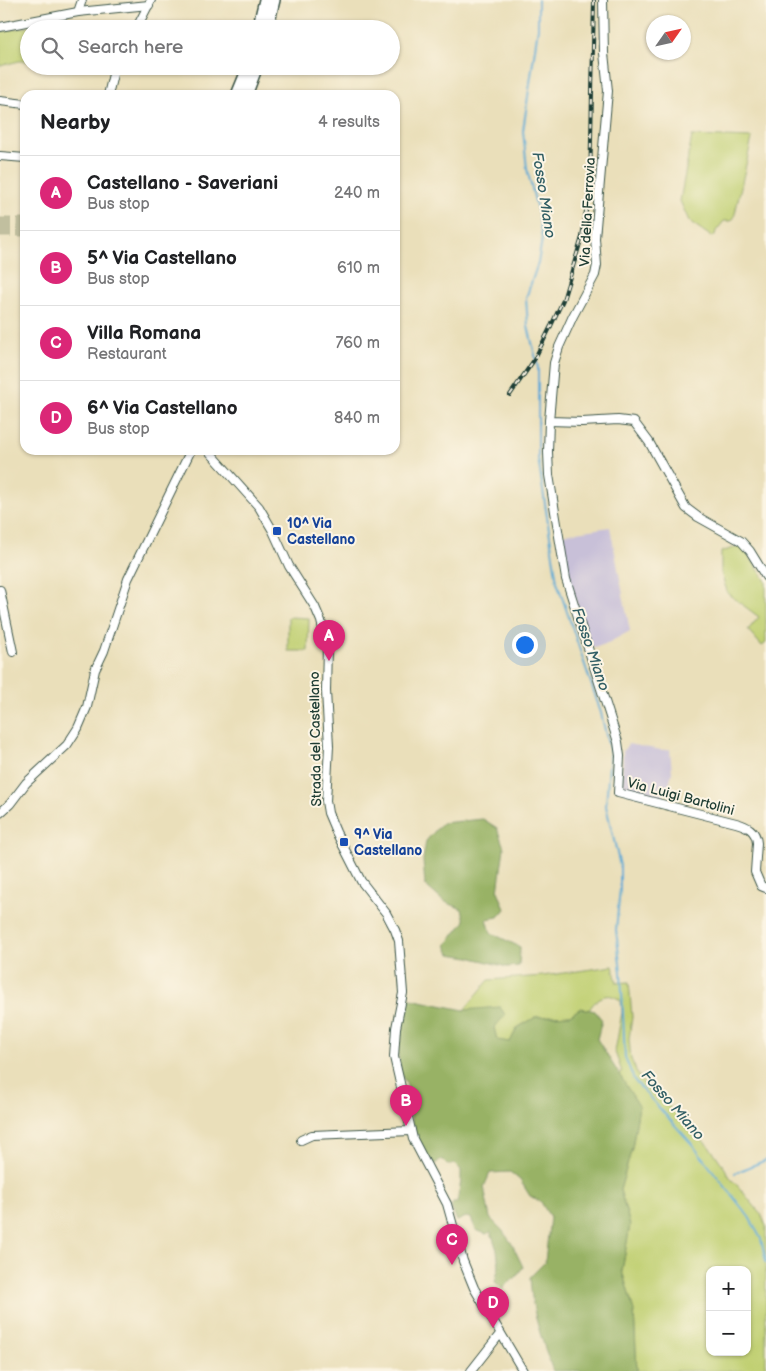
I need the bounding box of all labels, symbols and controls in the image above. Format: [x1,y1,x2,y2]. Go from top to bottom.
north arrow [646,15,691,60]
search box [20,20,400,75]
icon: search [38,34,66,62]
text: Search here [78,36,183,59]
text: Nearby [40,110,110,135]
text: 4 results [318,113,380,132]
water label: Fosso Miano [527,151,560,240]
street label: Via della Ferrovia [576,157,599,267]
text: Castellano - Saveriani [87,172,278,195]
text: A [51,184,61,203]
text: 240 m [334,184,380,203]
text: Bus stop [87,195,150,214]
text: 5^ Via Castellano [87,247,237,270]
text: B [50,259,62,278]
text: 610 m [337,259,380,278]
text: Bus stop [87,270,150,289]
text: Villa Romana [87,322,201,345]
text: C [50,334,62,353]
text: 760 m [335,334,380,353]
text: Restaurant [87,345,167,364]
text: 6^ Via Castellano [87,397,238,420]
text: D [50,409,62,428]
text: 840 m [334,409,380,428]
text: Bus stop [87,420,150,439]
place label: 10^ Via Castellano [287,515,355,548]
marker: 10^ Via Castellano [271,525,283,537]
water label: Fosso Miano [567,605,614,694]
pin: A [313,620,345,661]
your location [512,632,538,658]
street label: Strada del Castellano [306,671,325,807]
street label: Via Luigi Bartolini [626,774,736,819]
place label: 9^ Via Castellano [354,826,422,859]
marker: 9^ Via Castellano [338,836,350,848]
water label: Fosso Miano [637,1066,709,1145]
pin: B [390,1085,422,1126]
pin: C [436,1224,468,1265]
map controls [706,1266,751,1356]
button: + [706,1266,751,1311]
pin: D [477,1287,509,1328]
button: − [706,1311,751,1356]

